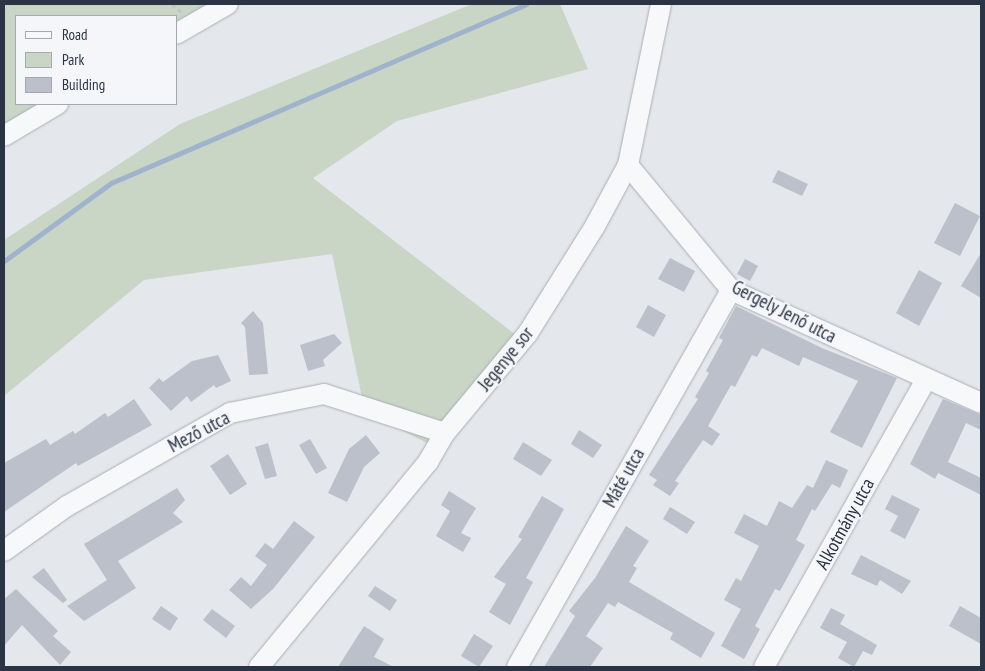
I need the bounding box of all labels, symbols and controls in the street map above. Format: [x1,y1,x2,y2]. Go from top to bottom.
legend [15,15,178,105]
text: Road [62,25,88,44]
text: Park [62,50,84,69]
text: Building [62,75,105,94]
street label: Gergely Jenő utca [728,276,840,348]
street label: Jegenye sor [473,322,539,396]
street label: Mező utca [164,406,234,458]
street label: Máté utca [598,444,650,512]
street label: Alkotmány utca [810,474,880,574]

